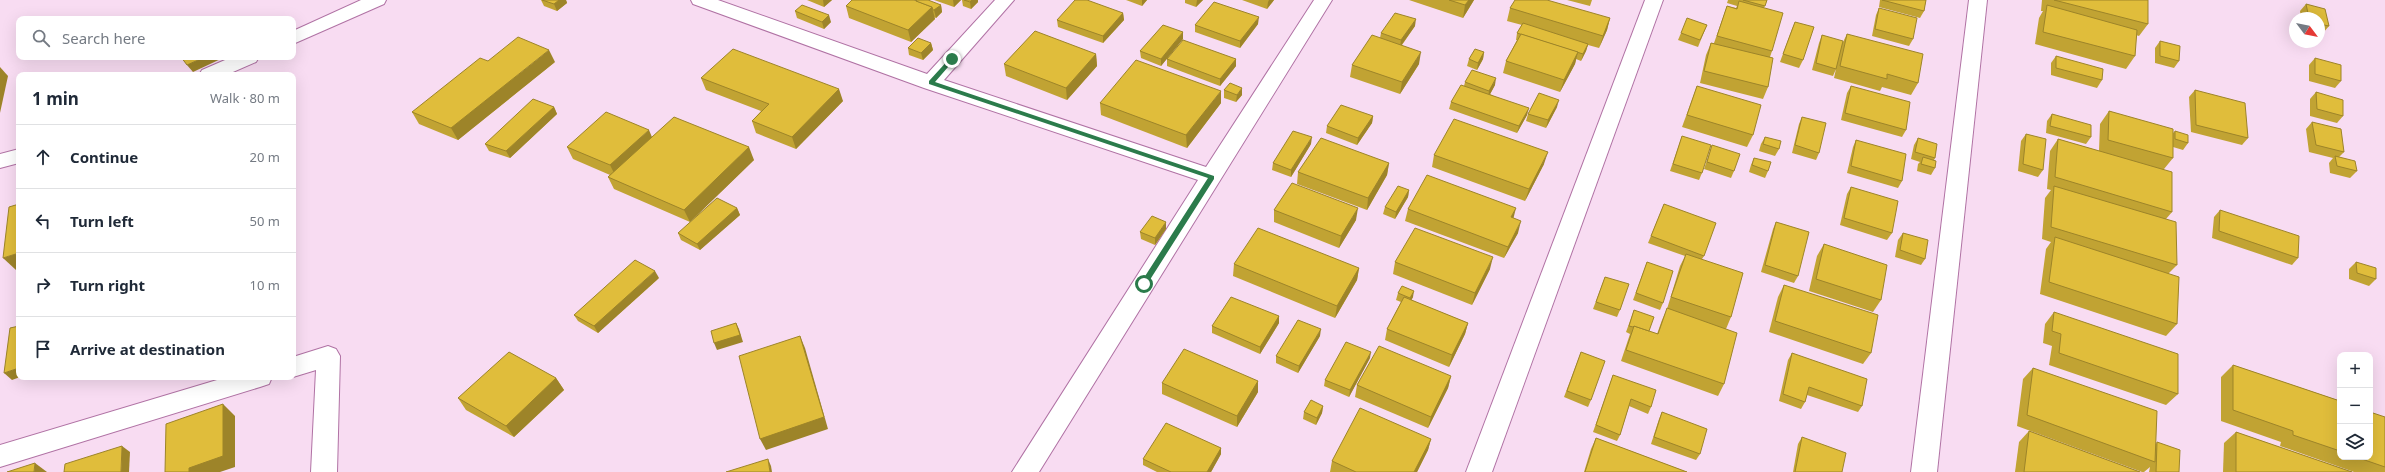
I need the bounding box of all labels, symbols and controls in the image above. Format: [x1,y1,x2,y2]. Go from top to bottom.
north arrow [2289,12,2325,48]
search box [16,16,296,60]
icon: search [30,27,52,49]
text: Search here [62,28,145,48]
route end [943,50,961,68]
text: 1 min [32,87,79,110]
text: Walk · 80 m [210,89,280,107]
icon: ahead [32,146,54,168]
text: Continue [70,147,138,167]
text: 20 m [250,148,280,166]
icon: left [32,210,54,232]
text: Turn left [70,211,134,231]
text: 50 m [250,212,280,230]
icon: right [32,274,54,296]
text: Turn right [70,275,145,295]
route start [1135,275,1153,293]
text: 10 m [250,276,280,294]
icon: arrive [32,338,54,360]
text: Arrive at destination [70,339,225,359]
map controls [2337,352,2373,460]
button: + [2337,352,2373,388]
button: − [2337,388,2373,424]
button: layers [2337,424,2373,460]

